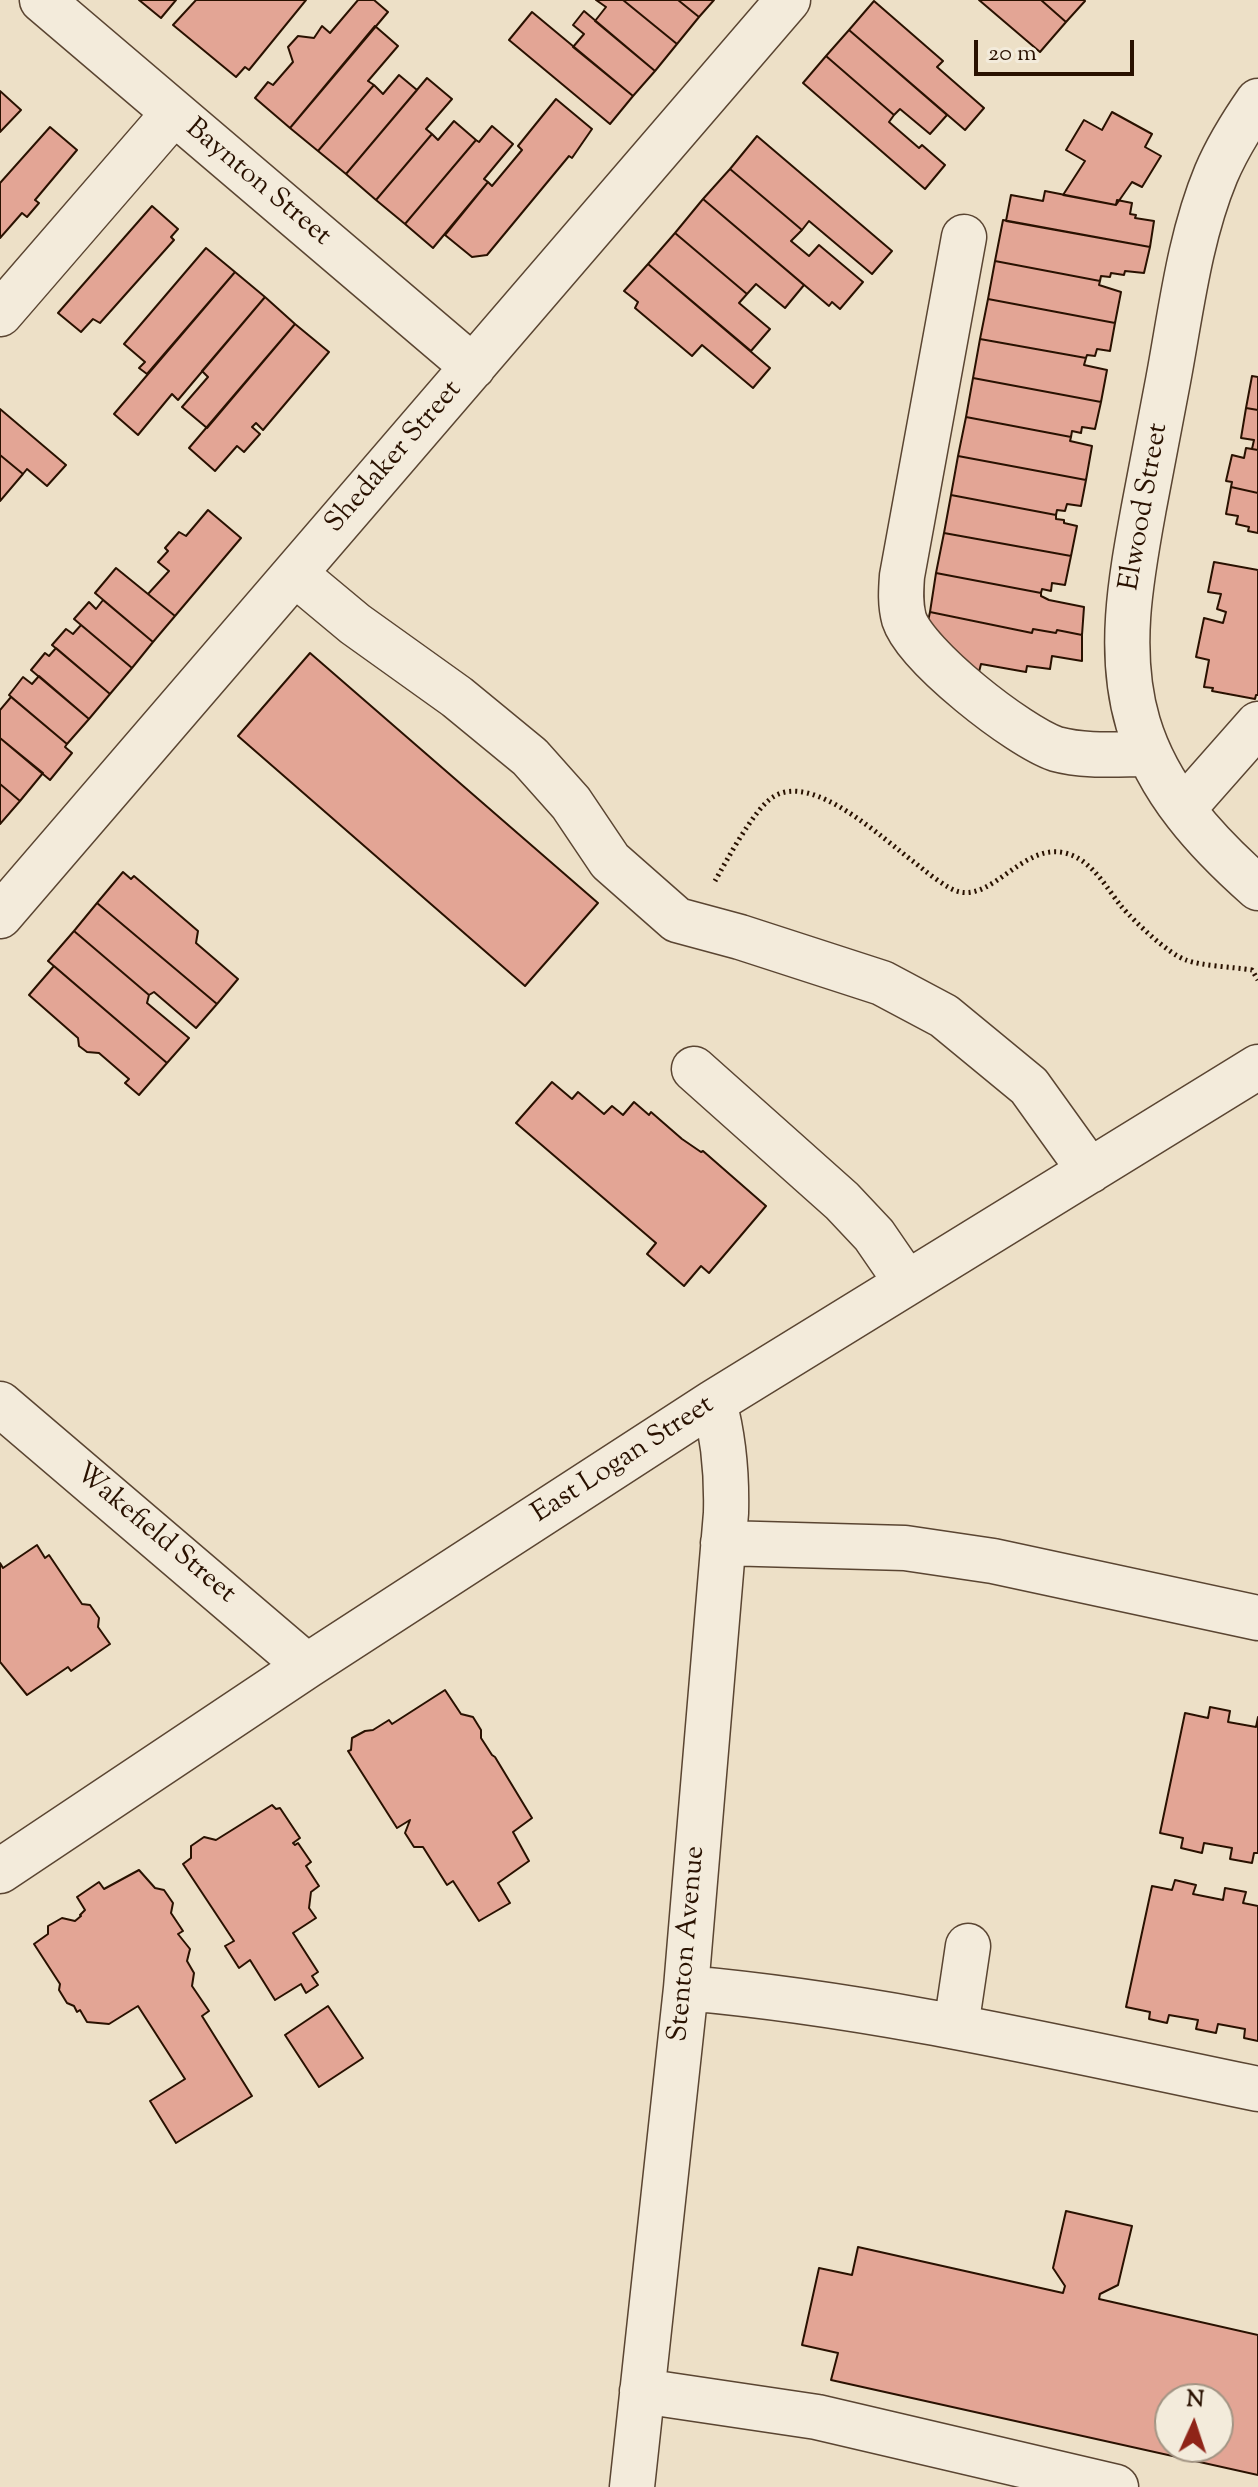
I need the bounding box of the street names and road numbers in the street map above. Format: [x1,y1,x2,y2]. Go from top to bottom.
street label: Baynton Street [177,113,337,255]
street label: Shedaker Street [320,375,470,541]
street label: Elwood Street [1115,421,1177,593]
street label: East Logan Street [527,1390,721,1532]
street label: Wakefield Street [67,1458,241,1612]
street label: Stenton Avenue [664,1845,714,2043]

